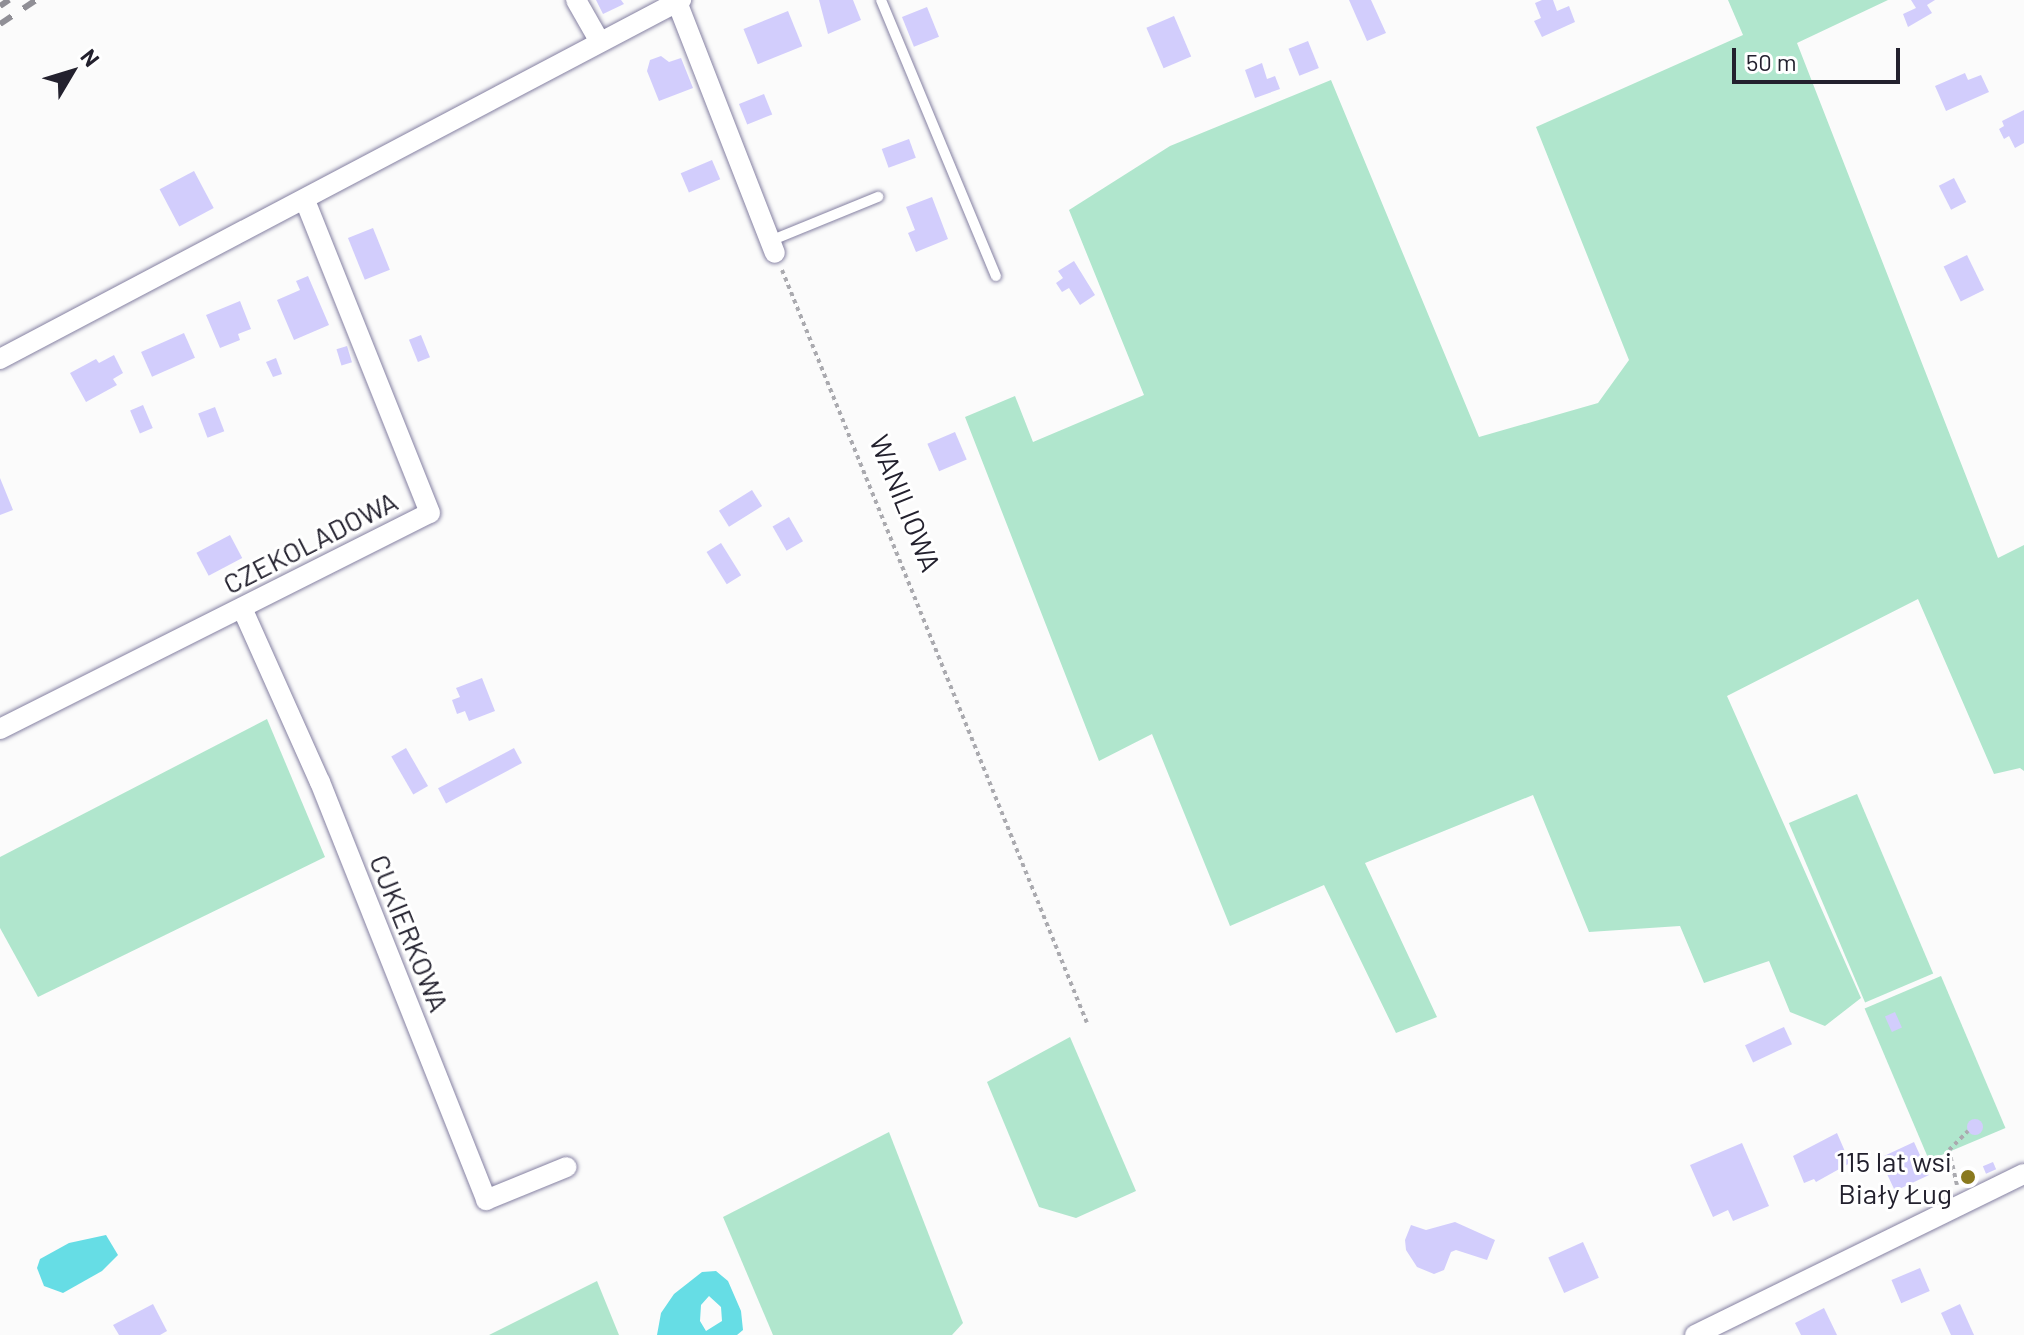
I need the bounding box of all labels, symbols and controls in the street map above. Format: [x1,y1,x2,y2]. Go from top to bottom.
north arrow [32,32,112,112]
scale bar [1736,32,1904,82]
text: N [76,43,106,71]
text: 50 m [1746,47,1797,76]
street label: WANILIOWA [863,430,949,576]
street label: CZEKOLADOWA [217,484,403,600]
street label: CUKIERKOWA [363,849,457,1017]
place label: 115 lat wsi Biały Ług [1836,1144,1952,1210]
marker: 115 lat wsi Biały Ług [1959,1168,1977,1186]

